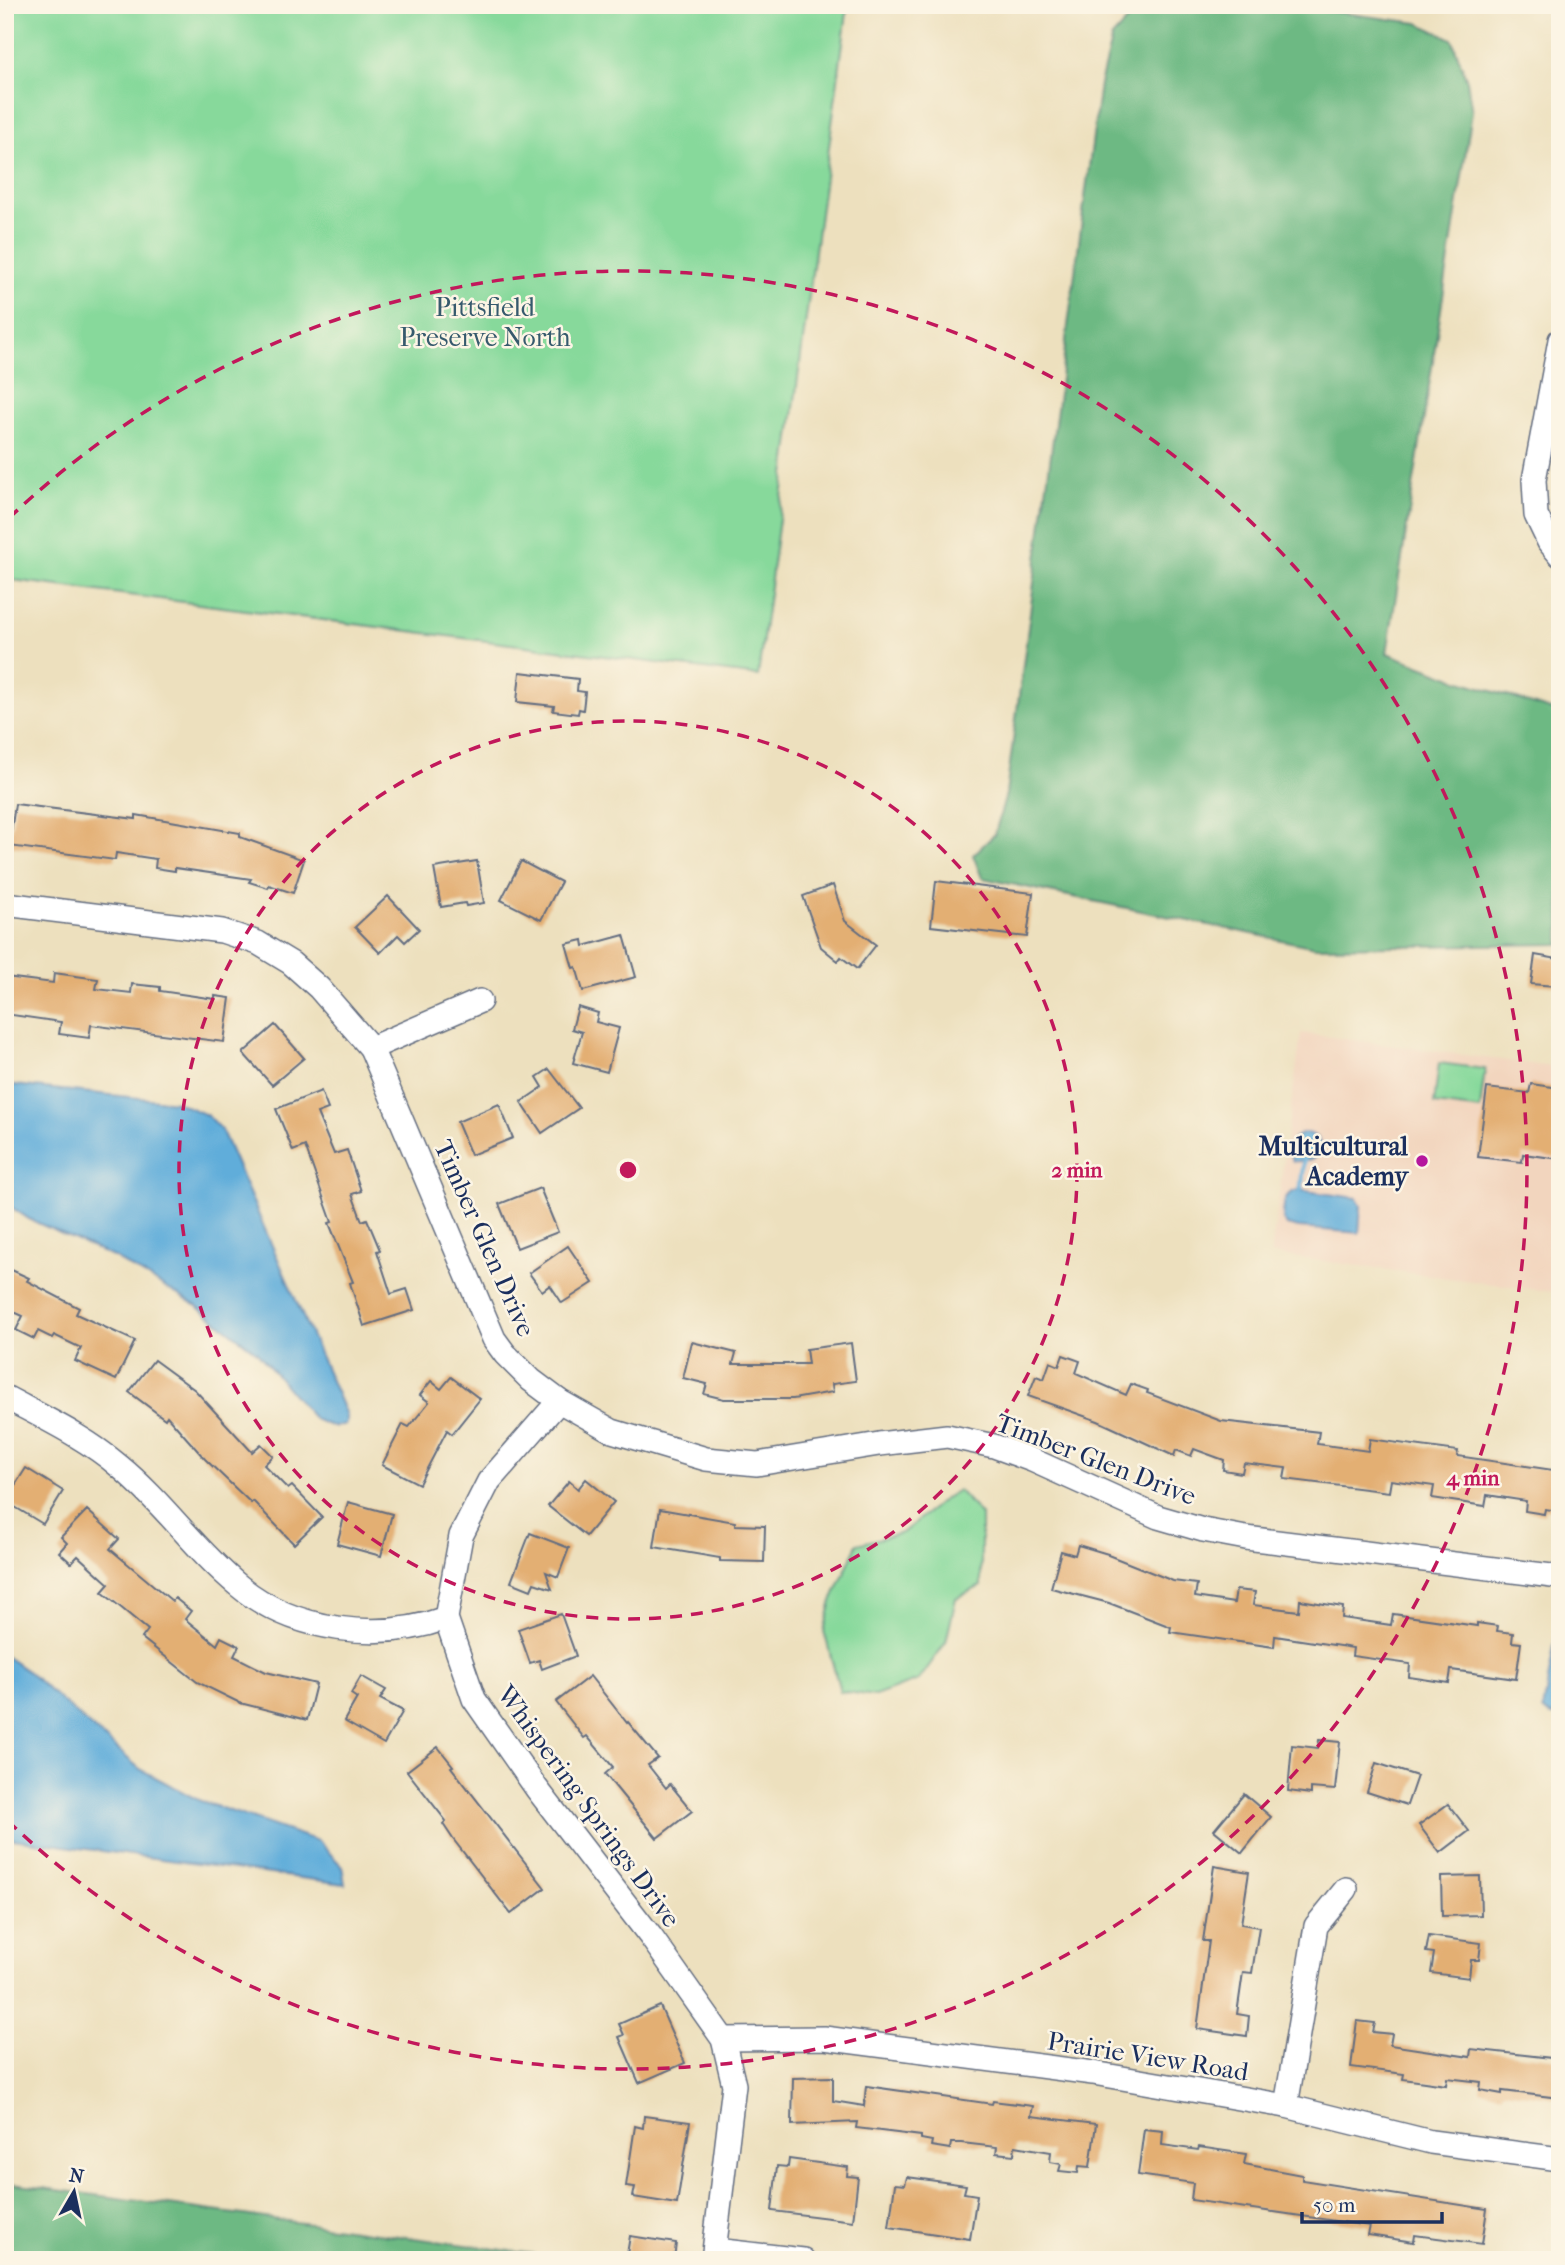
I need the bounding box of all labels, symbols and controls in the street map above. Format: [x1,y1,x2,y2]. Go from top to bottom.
park label: Pittsfield Preserve North [399,292,571,353]
place label: Multicultural Academy [1258,1131,1410,1192]
street label: Timber Glen Drive [427,1135,542,1341]
marker: Multicultural Academy [1414,1153,1430,1169]
centre of rings [616,1158,640,1182]
text: 2 min [1051,1158,1103,1182]
street label: Timber Glen Drive [991,1407,1200,1512]
text: 4 min [1446,1466,1500,1491]
street label: Whispering Springs Drive [490,1678,687,1933]
street label: Prairie View Road [1045,2025,1252,2088]
north arrow [38,2156,108,2226]
text: N [68,2164,86,2188]
scale bar [1302,2181,1442,2225]
text: 50 m [1313,2193,1356,2217]

